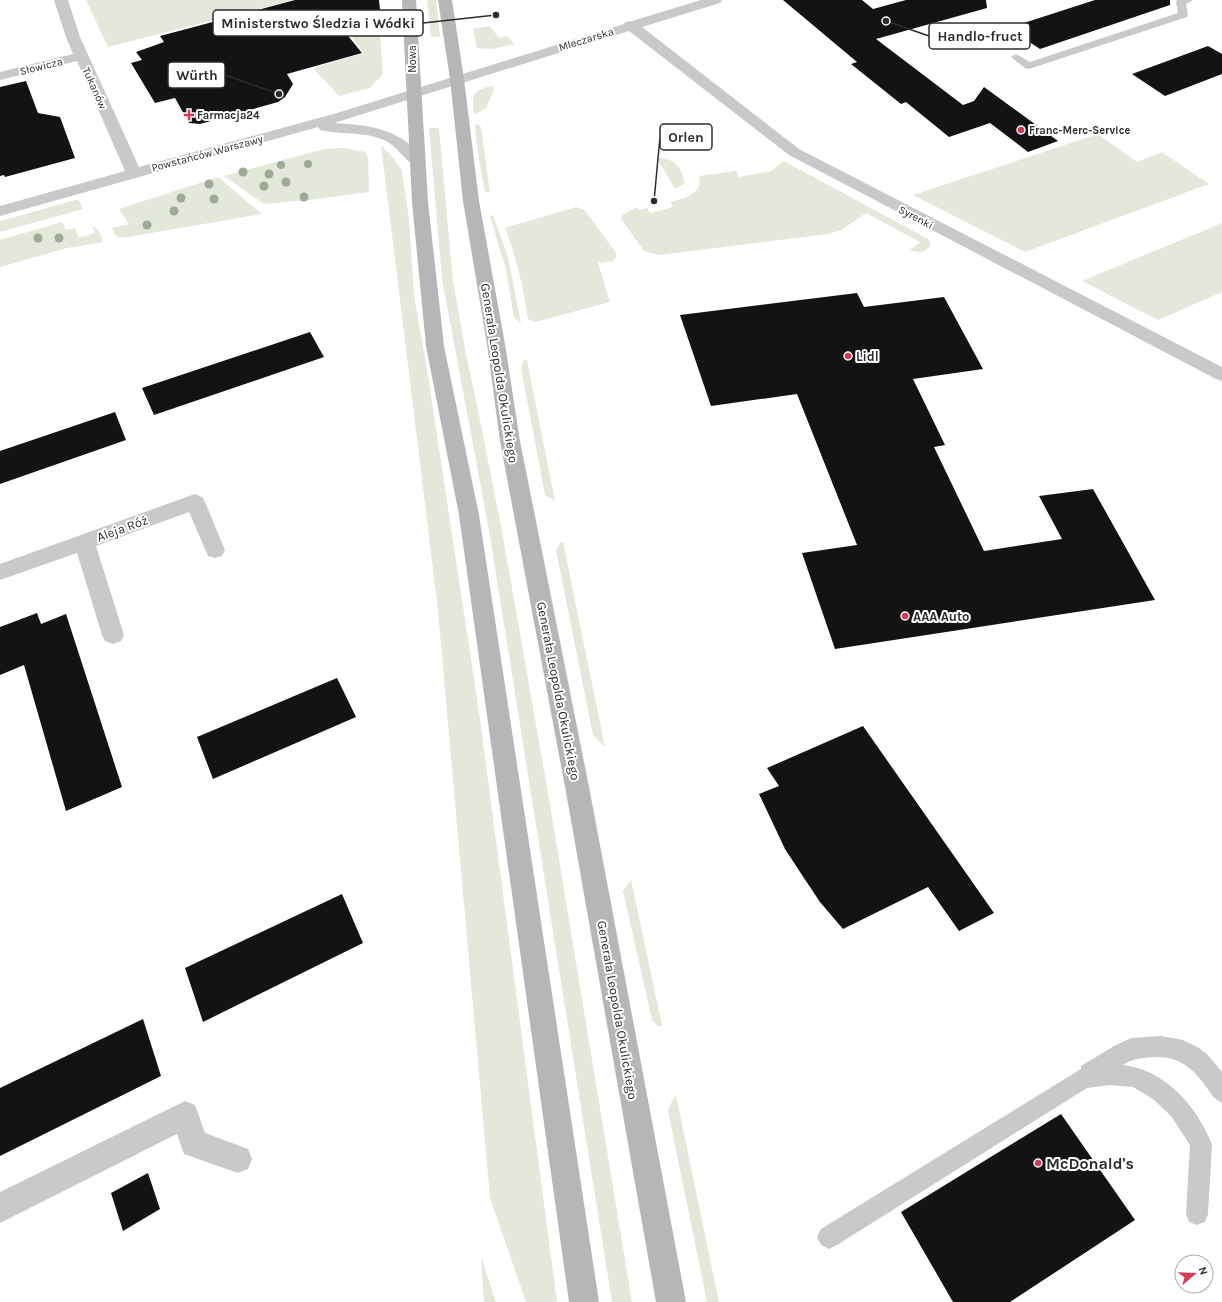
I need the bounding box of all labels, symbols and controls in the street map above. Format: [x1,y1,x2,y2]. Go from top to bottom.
callout: Ministerstwo Śledzia i Wódki [213,10,423,36]
text: Ministerstwo Śledzia i Wódki [221,14,415,32]
callout: Handlo-fruct [929,23,1030,49]
street label: Mleczarska [557,25,615,54]
text: Handlo-fruct [937,28,1023,45]
street label: Nowa [406,45,419,73]
street label: Słowicza [18,55,64,78]
callout: Würth [168,62,225,88]
street label: Tukanów [80,65,109,111]
text: Würth [176,67,218,84]
place label: Farmacja24 [197,109,260,122]
marker: Farmacja24 [184,110,194,120]
callout: Orlen [660,124,712,150]
place label: Franc-Merc-Service [1029,124,1131,137]
marker: Franc-Merc-Service [1016,125,1026,135]
text: Orlen [668,129,704,146]
street label: Powstańców Warszawy [150,132,264,175]
street label: Syrenki [896,203,935,232]
street label: Generała Leopolda Okulickiego [478,282,521,464]
place label: Lidl [856,349,879,364]
marker: Lidl [843,351,853,361]
street label: Aleja Róż [95,512,150,545]
street label: Generała Leopolda Okulickiego [534,601,583,782]
place label: AAA Auto [913,609,969,624]
marker: AAA Auto [900,611,910,621]
street label: Generała Leopolda Okulickiego [594,919,641,1101]
place label: McDonald's [1046,1154,1134,1173]
marker: McDonald's [1033,1158,1043,1168]
north arrow [1174,1254,1214,1294]
text: N [1196,1265,1210,1277]

